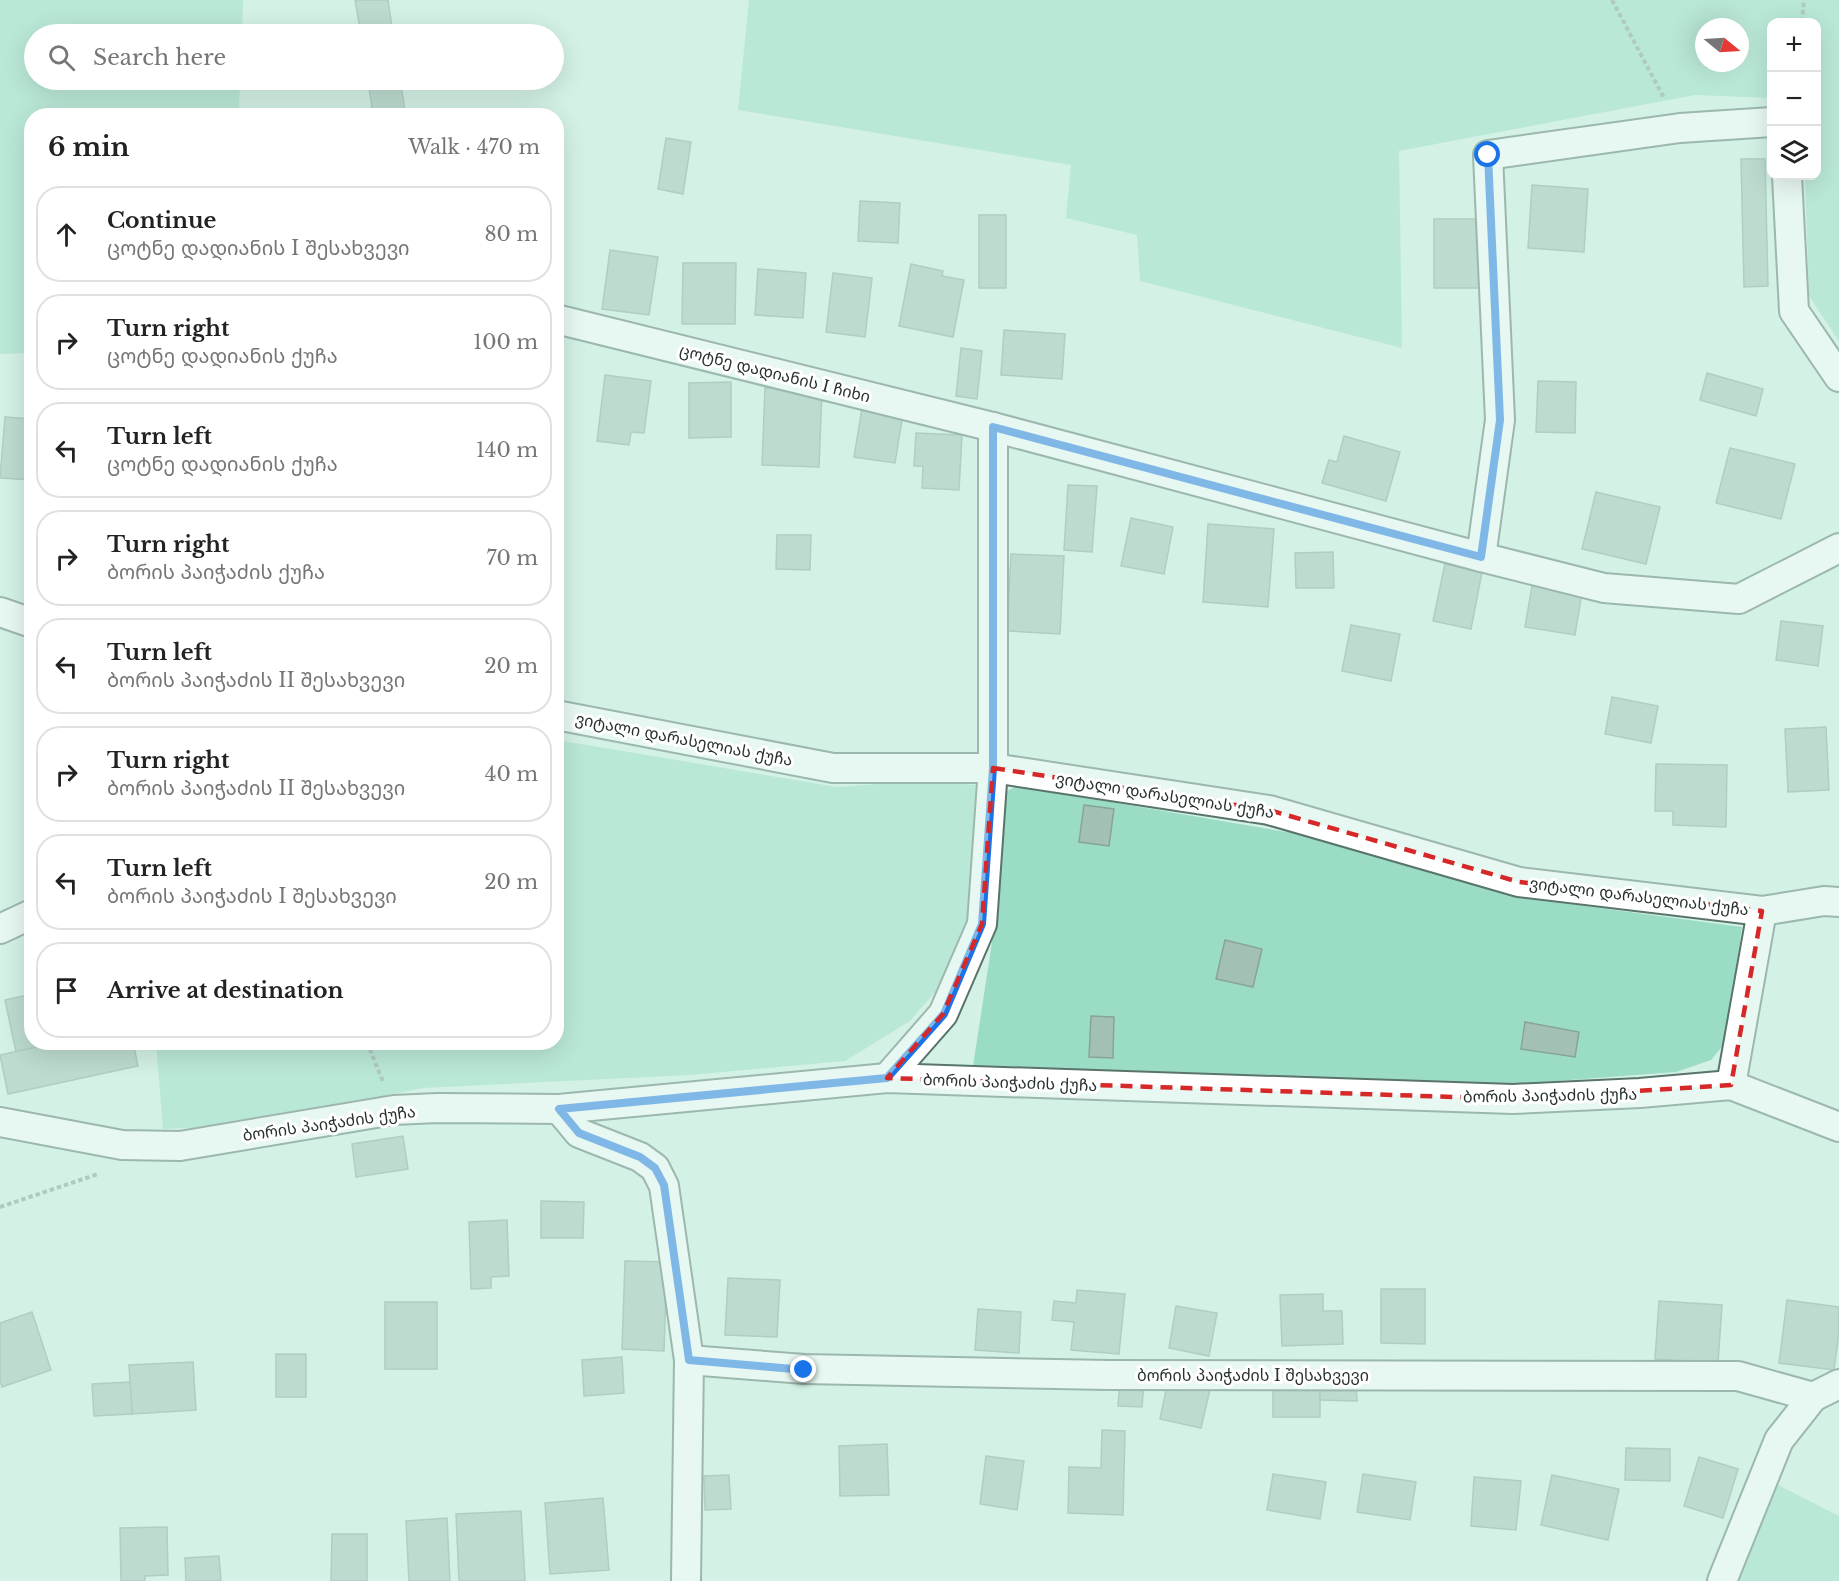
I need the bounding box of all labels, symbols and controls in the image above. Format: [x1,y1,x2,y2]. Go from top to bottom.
north arrow [1695,18,1749,72]
map controls [1767,18,1821,180]
button: + [1767,18,1821,72]
search box [24,24,564,90]
icon: search [45,41,78,74]
text: Search here [93,44,226,71]
button: − [1767,72,1821,126]
button: layers [1767,126,1821,180]
text: 6 min [48,131,129,163]
text: Walk · 470 m [408,135,540,159]
route start [1474,141,1500,167]
text: Continue [107,207,216,234]
icon: ahead [50,218,83,251]
text: 80 m [484,222,538,246]
text: ცოტნე დადიანის I შესახვევი [107,236,410,260]
text: Turn right [107,315,229,342]
icon: right [50,326,83,359]
text: 100 m [473,330,538,354]
street label: ცოტნე დადიანის I ჩიხი [677,340,873,407]
text: ცოტნე დადიანის ქუჩა [107,344,338,368]
text: Turn left [107,423,212,450]
icon: left [50,434,83,467]
text: 140 m [476,438,538,462]
text: ცოტნე დადიანის ქუჩა [107,452,338,476]
text: Turn right [107,531,229,558]
icon: right [50,542,83,575]
text: 70 m [486,546,538,570]
text: ბორის პაიჭაძის ქუჩა [107,560,325,584]
text: Turn left [107,639,212,666]
icon: left [50,650,83,683]
text: 20 m [484,654,538,678]
text: ბორის პაიჭაძის II შესახვევი [107,668,405,692]
street label: ვიტალი დარასელიას ქუჩა [573,708,794,771]
text: Turn right [107,747,229,774]
icon: right [50,758,83,791]
text: 40 m [485,762,538,786]
street label: ვიტალი დარასელიას ქუჩა [1054,768,1276,823]
text: ბორის პაიჭაძის II შესახვევი [107,776,405,800]
text: Turn left [107,855,212,882]
icon: left [50,866,83,899]
text: 20 m [484,870,538,894]
street label: ვიტალი დარასელიას ქუჩა [1528,873,1750,920]
text: ბორის პაიჭაძის I შესახვევი [107,884,397,908]
icon: arrive [50,974,83,1007]
text: Arrive at destination [107,977,344,1004]
street label: ბორის პაიჭაძის ქუჩა [923,1069,1097,1095]
street label: ბორის პაიჭაძის ქუჩა [1463,1083,1637,1107]
street label: ბორის პაიჭაძის ქუჩა [241,1101,417,1145]
route end [790,1356,816,1382]
street label: ბორის პაიჭაძის I შესახვევი [1137,1365,1369,1385]

